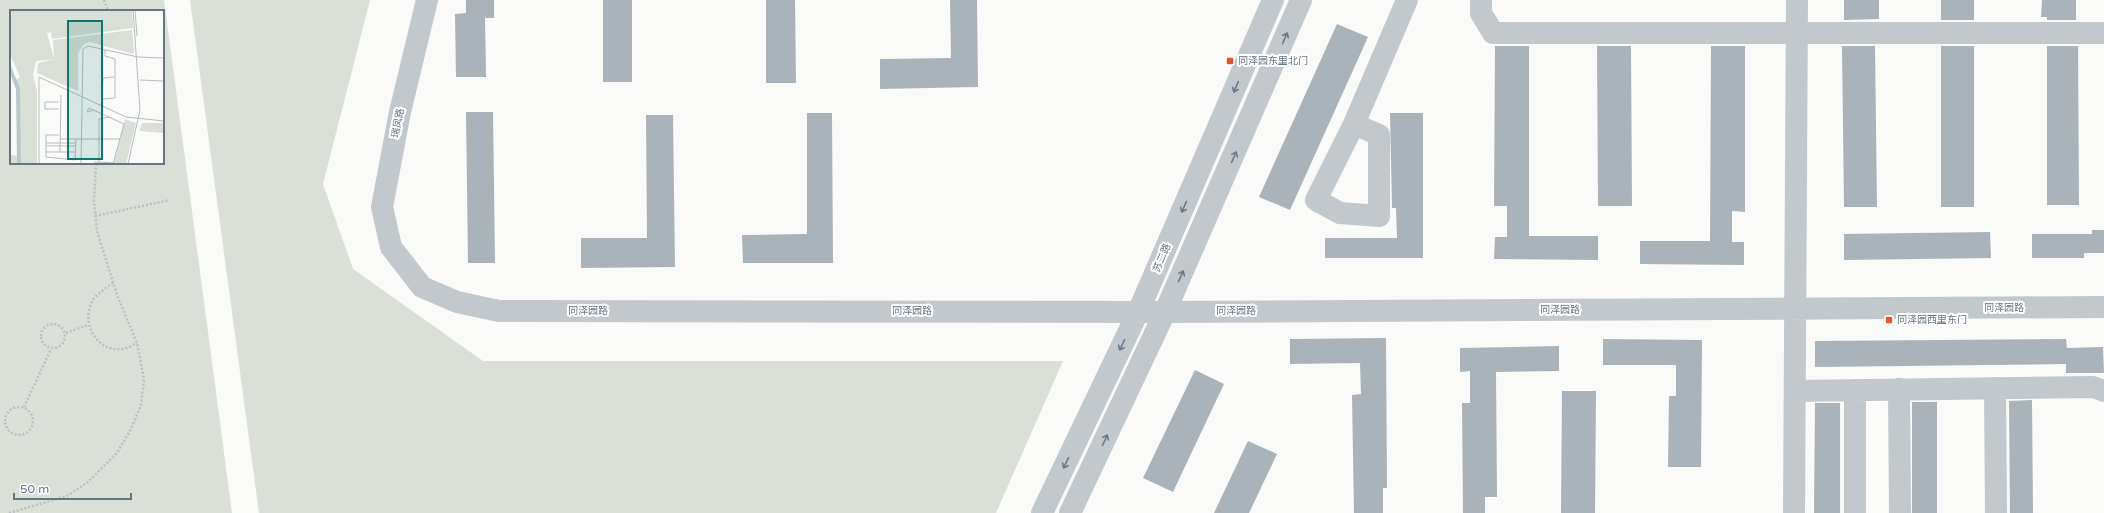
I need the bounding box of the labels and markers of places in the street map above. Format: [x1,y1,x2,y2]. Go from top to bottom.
place label: 同泽园东里北门 [1238,55,1308,67]
marker: 同泽园东里北门 [1225,56,1235,66]
place label: 同泽园西里东门 [1897,314,1967,326]
marker: 同泽园西里东门 [1884,315,1894,325]

